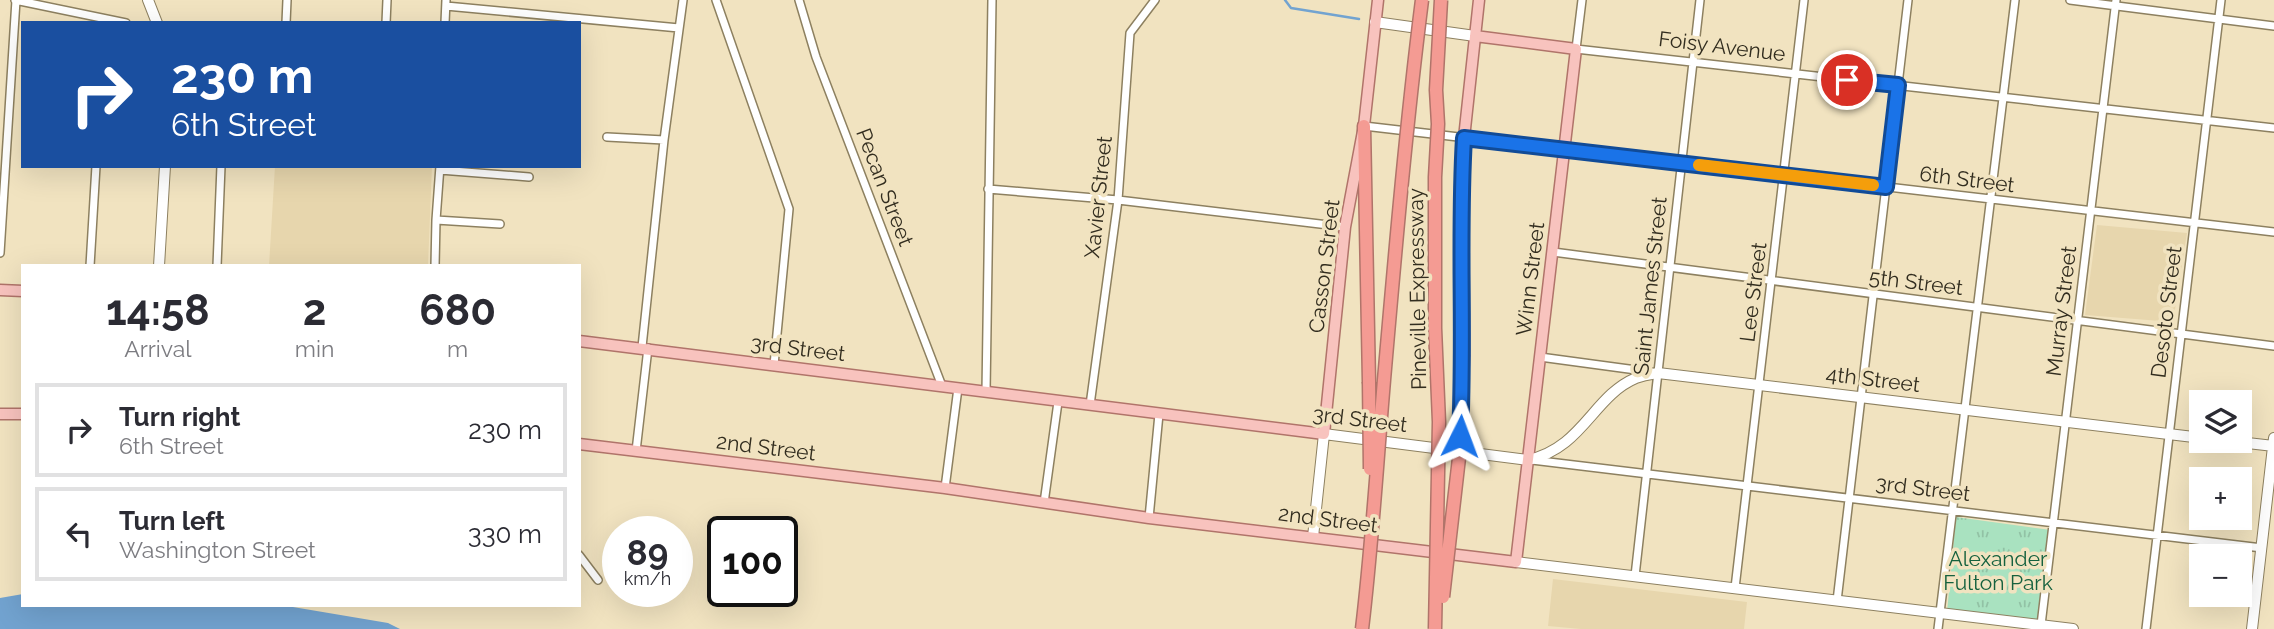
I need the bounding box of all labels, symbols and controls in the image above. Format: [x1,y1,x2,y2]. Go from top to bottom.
street label: Foisy Avenue [1657,26,1787,66]
text: 230 m [171,47,313,104]
icon: right [56,49,147,140]
pin [1817,50,1877,110]
icon: arrive [1828,61,1866,99]
text: 6th Street [171,106,317,143]
street label: Pecan Street [851,125,919,249]
street label: Xavier Street [1079,135,1117,259]
street label: 6th Street [1918,161,2016,197]
street label: Pineville Expressway [1403,188,1431,390]
street label: Saint James Street [1628,195,1672,377]
street label: Casson Street [1303,198,1345,334]
street label: Winn Street [1511,221,1549,337]
street label: Lee Street [1734,241,1772,343]
street label: Murray Street [2041,244,2081,378]
street label: Desoto Street [2146,245,2186,379]
street label: 5th Street [1868,264,1964,300]
text: 14:58 [106,286,210,335]
text: 2 [303,286,326,335]
text: 680 [419,286,496,335]
street label: 3rd Street [749,330,847,366]
text: Arrival [124,335,192,362]
text: min [295,335,334,362]
text: m [447,335,468,362]
street label: 4th Street [1825,361,1921,397]
map controls [2189,390,2252,607]
button: layers [2189,390,2252,453]
position arrow [1423,399,1497,473]
street label: 3rd Street [1311,401,1409,437]
text: Turn right [119,402,240,432]
icon: right [60,411,98,449]
text: 230 m [468,415,542,445]
street label: 2nd Street [715,429,817,465]
text: 6th Street [119,432,224,459]
button: + [2189,467,2252,530]
street label: 3rd Street [1874,470,1972,506]
street label: 2nd Street [1277,501,1379,537]
text: Turn left [119,506,225,536]
icon: left [60,515,98,553]
speed limit sign: 100 [707,516,798,607]
text: 330 m [468,519,542,549]
text: 89 [627,532,668,573]
text: Washington Street [119,536,316,563]
button: − [2189,544,2252,607]
park label: Alexander Fulton Park [1943,546,2053,595]
text: km/h [624,568,671,589]

